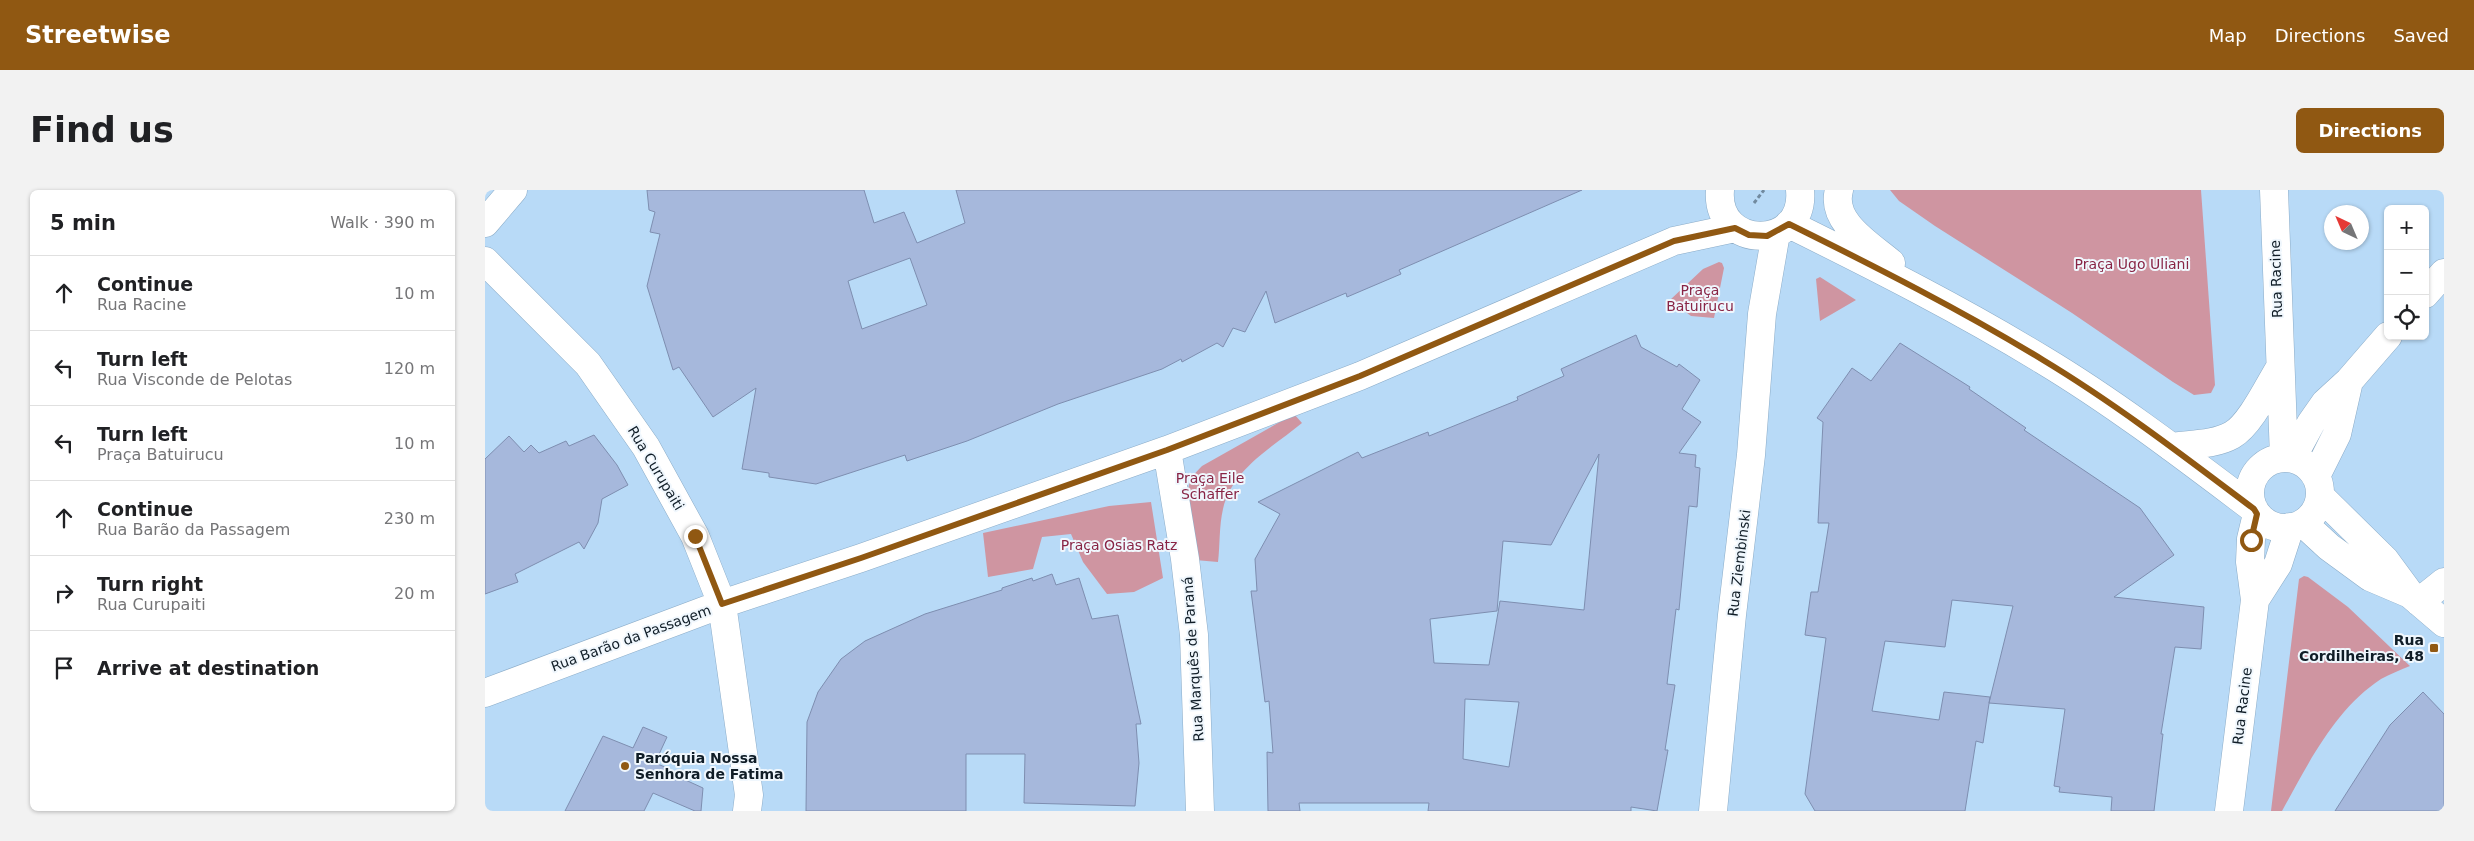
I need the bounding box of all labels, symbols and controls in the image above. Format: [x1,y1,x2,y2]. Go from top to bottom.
text: Streetwise [25,21,171,49]
text: Map [2209,25,2247,46]
text: Directions [2275,25,2365,46]
text: Saved [2393,25,2449,46]
button: Directions [2296,108,2444,153]
text: Find us [30,110,174,150]
north arrow [2324,205,2369,250]
map controls [2384,205,2429,340]
button: + [2384,205,2429,250]
text: 5 min [50,211,116,235]
text: Walk · 390 m [330,213,435,232]
street label: Rua Racine [2267,240,2285,318]
button: − [2384,250,2429,295]
park label: Praça Ugo Uliani [2075,256,2189,272]
text: Continue [97,273,193,295]
icon: ahead [50,279,78,307]
park label: Praça Batuirucu [1666,282,1734,314]
text: 10 m [394,284,435,303]
text: Rua Racine [97,295,186,314]
button: locate [2384,295,2429,340]
text: Turn left [97,348,188,370]
icon: left [50,354,78,382]
text: 120 m [384,359,435,378]
text: Rua Visconde de Pelotas [97,370,292,389]
text: Turn left [97,423,188,445]
street label: Rua Curupaiti [625,423,687,513]
icon: left [50,429,78,457]
text: 10 m [394,434,435,453]
text: Praça Batuirucu [97,445,224,464]
park label: Praça Eile Schaffer [1176,470,1244,502]
text: Continue [97,498,193,520]
icon: ahead [50,504,78,532]
text: 230 m [384,509,435,528]
street label: Rua Ziembinski [1724,509,1754,617]
text: Rua Barão da Passagem [97,520,290,539]
route end [684,525,707,548]
route start [2240,529,2263,552]
park label: Praça Osias Ratz [1061,537,1177,553]
text: Turn right [97,573,203,595]
street label: Rua Marquês de Paraná [1179,576,1207,742]
icon: right [50,579,78,607]
text: 20 m [394,584,435,603]
text: Rua Curupaiti [97,595,206,614]
street label: Rua Barão da Passagem [549,602,713,674]
place label: Rua Cordilheiras, 48 [2299,632,2424,664]
marker: Rua Cordilheiras, 48 [2428,642,2440,654]
icon: arrive [50,654,78,682]
text: Arrive at destination [97,657,319,679]
street label: Rua Racine [2229,666,2255,746]
place label: Paróquia Nossa Senhora de Fatima [635,750,783,782]
marker: Paróquia Nossa Senhora de Fatima [619,760,631,772]

